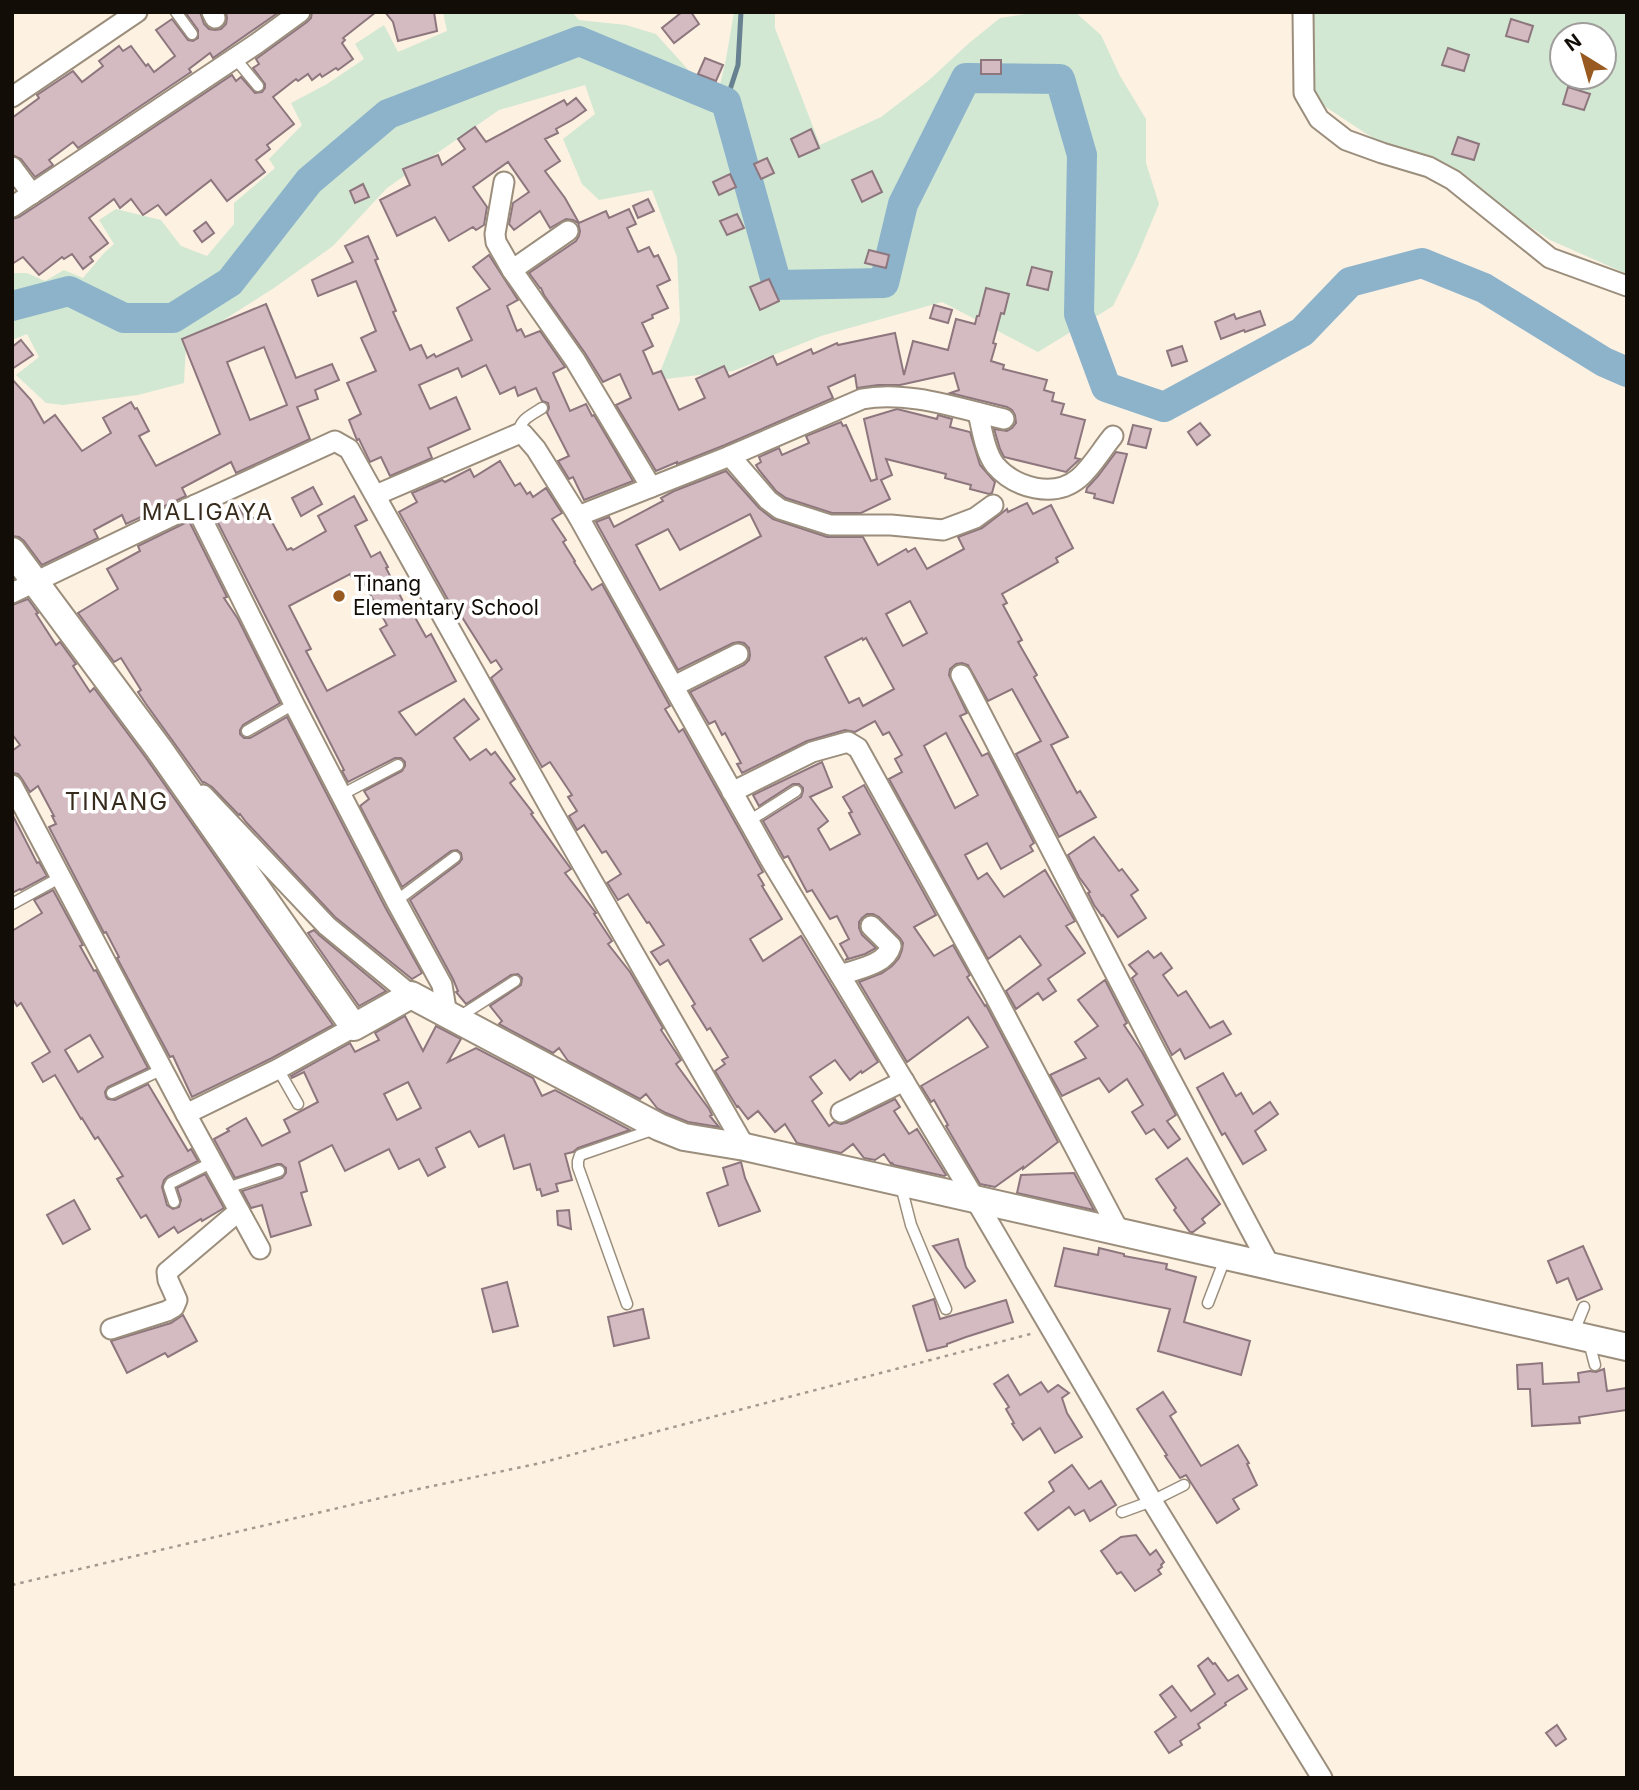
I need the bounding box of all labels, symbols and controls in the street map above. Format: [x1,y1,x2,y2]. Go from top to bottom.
north arrow [1548,21,1618,91]
text: N [1560,29,1586,56]
district label: MALIGAYA [142,498,274,526]
place label: Tinang Elementary School [353,571,539,620]
marker: Tinang Elementary School [331,588,347,604]
district label: TINANG [65,787,169,816]

